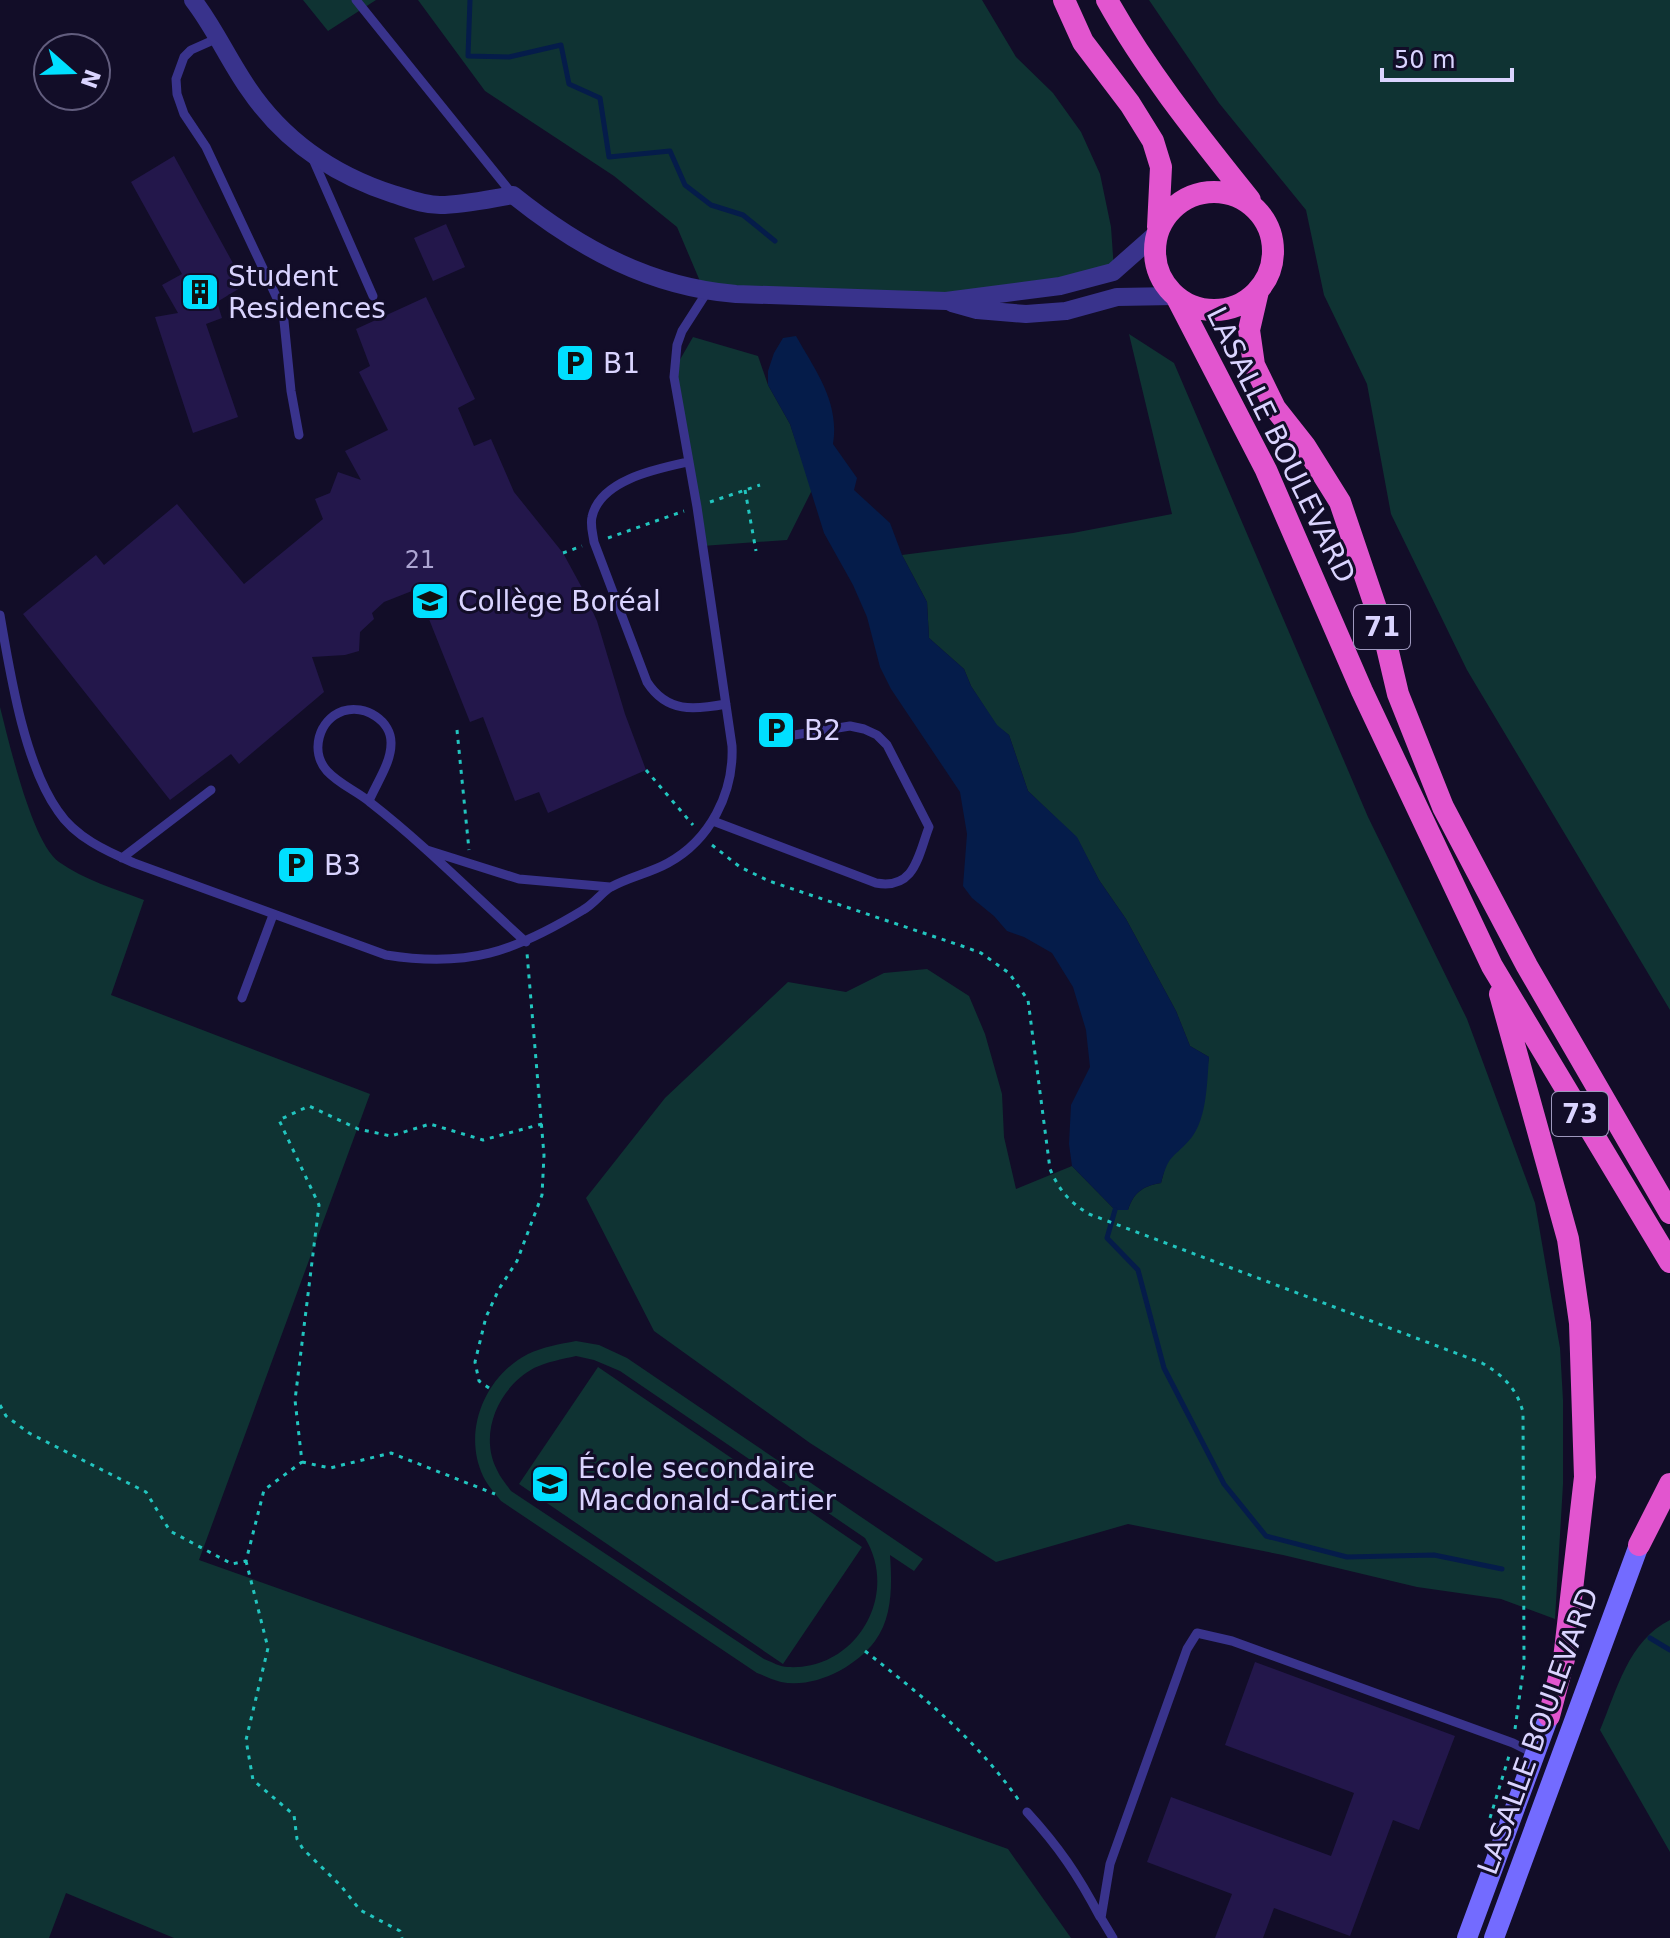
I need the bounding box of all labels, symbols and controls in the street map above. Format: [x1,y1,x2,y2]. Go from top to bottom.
north arrow [32,32,112,112]
scale bar [1382,32,1512,82]
text: 50 m [1394,46,1456,74]
text: N [75,66,105,92]
place label: Student Residences [228,260,386,325]
building icon: Student Residences [179,271,221,313]
street label: LASALLE BOULEVARD [1200,302,1362,588]
parking icon: B1 [554,342,596,384]
place label: B1 [603,347,640,380]
house number: 21 [405,546,435,574]
school or university icon: Collège Boréal [409,580,451,622]
place label: Collège Boréal [458,585,661,618]
road number: 71 [1354,605,1410,649]
parking icon: B2 [755,709,797,751]
place label: B2 [804,714,841,747]
parking icon: B3 [275,844,317,886]
place label: B3 [324,849,361,882]
road number: 73 [1552,1092,1608,1136]
place label: École secondaire Macdonald-Cartier [578,1451,836,1517]
school or university icon: École secondaire Macdonald-Cartier [529,1463,571,1505]
street label: LASALLE BOULEVARD [1471,1583,1605,1879]

